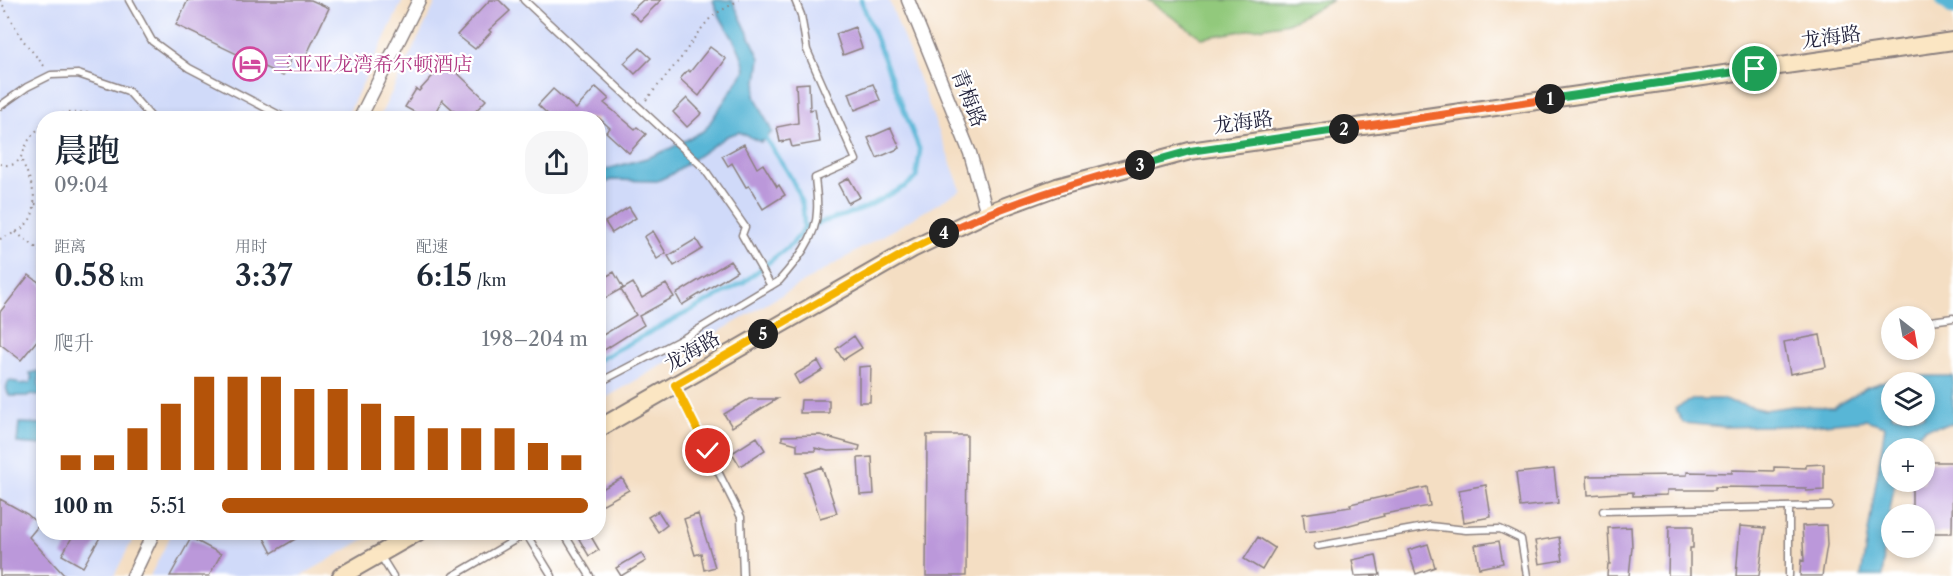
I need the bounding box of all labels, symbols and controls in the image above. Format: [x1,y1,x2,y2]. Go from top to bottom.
street label: 龙海路 [1800,21,1862,53]
pin [1729,43,1780,94]
hotel icon: 三亚亚龙湾希尔顿酒店 [232,46,268,82]
place label: 三亚亚龙湾希尔顿酒店 [273,52,473,76]
icon: arrive [1738,52,1771,85]
street label: 青梅路 [947,66,991,130]
pin: 1 [1535,84,1565,114]
text: 1 [1546,89,1554,109]
street label: 龙海路 [1212,106,1274,138]
pin: 2 [1329,114,1359,144]
text: 2 [1339,119,1349,139]
text: 晨跑 [54,130,120,171]
button: share [525,131,588,194]
pin: 3 [1125,150,1155,180]
text: 3 [1135,155,1145,175]
text: 09:04 [54,173,108,197]
pin: 4 [929,218,959,248]
text: 4 [939,223,949,243]
text: 距离 [54,236,86,256]
text: 用时 [235,236,267,256]
text: 配速 [416,236,448,256]
text: 0.58 [54,257,116,294]
text: 3:37 [235,257,293,294]
text: 6:15 [416,257,472,294]
text: km [116,270,144,290]
text: /km [472,270,506,290]
north arrow [1881,306,1935,360]
map controls [1881,306,1935,558]
pin: 5 [748,319,778,349]
text: 5 [759,324,767,344]
street label: 龙海路 [660,326,724,376]
text: 198–204 m [481,327,588,351]
text: 爬升 [54,331,94,355]
button: layers [1881,372,1935,426]
pin [682,425,733,476]
icon: check [691,434,724,467]
button: + [1881,438,1935,492]
text: 100 m [54,494,113,518]
text: 5:51 [150,494,186,518]
button: − [1881,504,1935,558]

